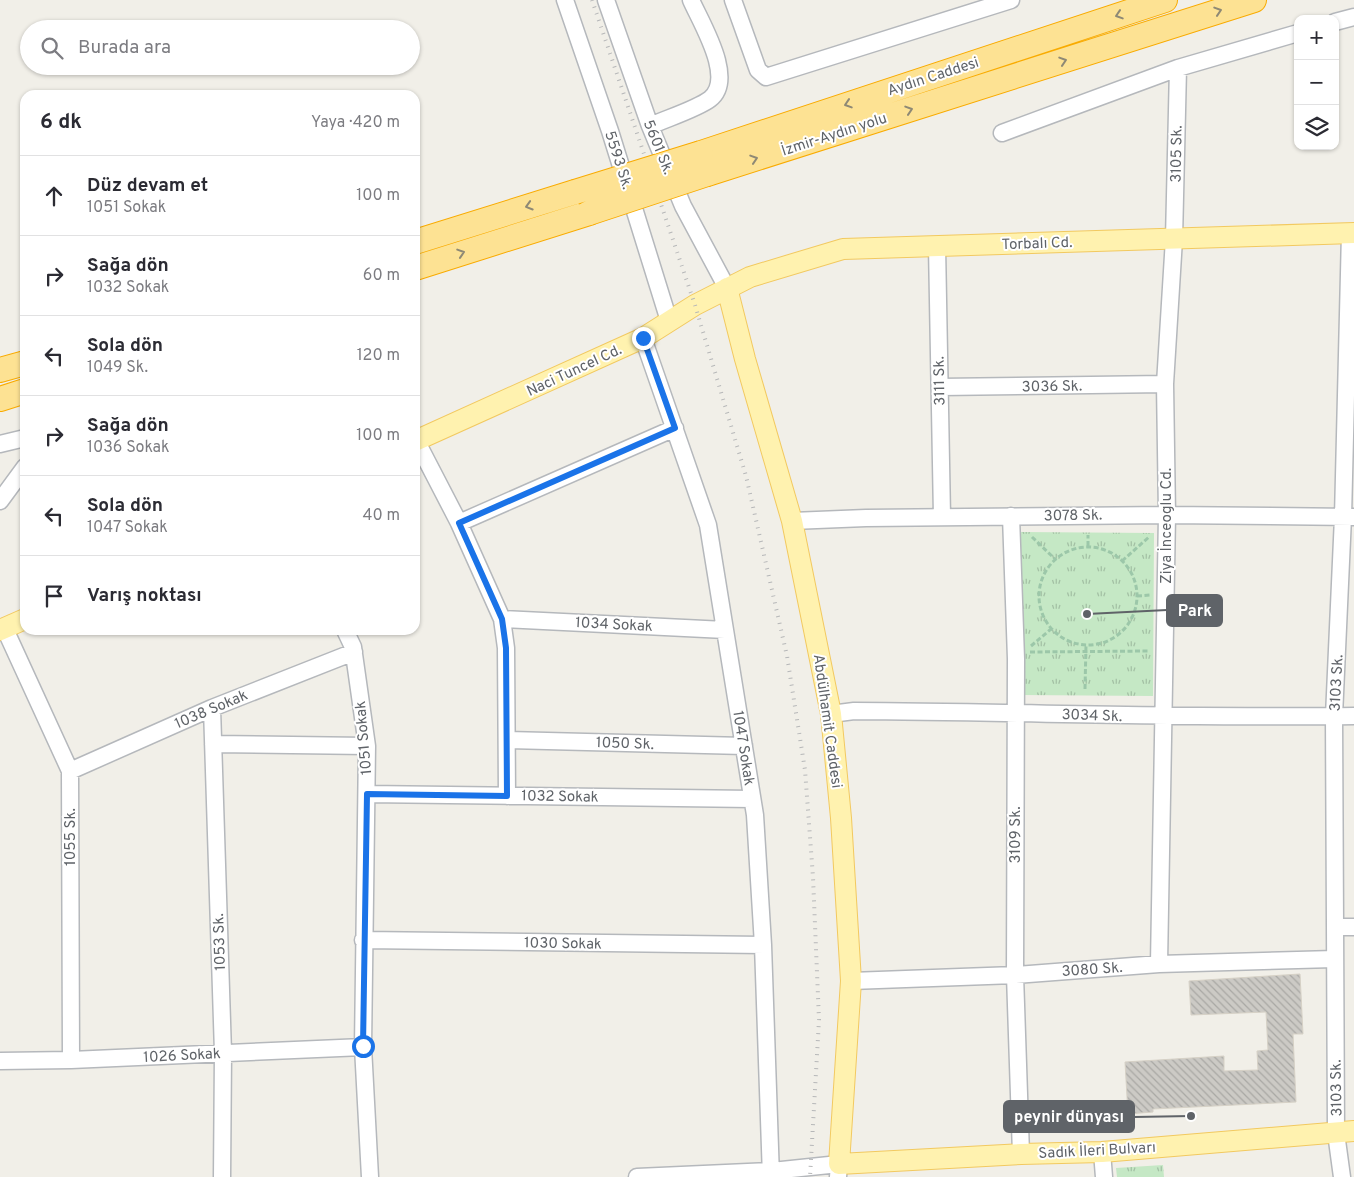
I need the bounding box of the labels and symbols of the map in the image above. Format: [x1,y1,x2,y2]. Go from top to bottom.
one-way arrow [1214,7,1222,17]
one-way arrow [1115,9,1123,19]
street label: Aydın Caddesi [885,54,982,101]
one-way arrow [1059,56,1067,66]
one-way arrow [844,99,853,109]
one-way arrow [904,106,912,116]
street label: İzmir-Aydın yolu [779,108,890,161]
street label: 5601 Sk. [638,117,677,178]
street label: 3105 Sk. [1167,125,1187,183]
street label: 5593 Sk. [599,129,636,192]
one-way arrow [749,155,757,165]
one-way arrow [525,201,534,211]
street label: Torbalı Cd. [1001,234,1073,255]
one-way arrow [457,249,465,259]
route end [632,327,655,350]
street label: Naci Tuncel Cd. [524,341,625,402]
street label: 3111 Sk. [931,356,950,406]
street label: 3036 Sk. [1022,377,1082,398]
street label: Ziya İnceoglu Cd. [1157,468,1177,584]
street label: 3078 Sk. [1044,506,1102,527]
callout: Park [1167,595,1222,626]
text: Park [1178,602,1212,622]
street label: 1034 Sokak [575,614,653,637]
street label: Abdülhamit Caddesi [808,653,845,790]
street label: 3103 Sk. [1327,654,1348,712]
street label: 1038 Sokak [172,686,251,734]
street label: 1051 Sokak [352,700,377,776]
street label: 3034 Sk. [1061,706,1123,727]
street label: 1047 Sokak [727,709,758,787]
street label: 1050 Sk. [596,734,654,755]
street label: 1032 Sokak [521,787,599,808]
street label: 3109 Sk. [1007,806,1026,864]
street label: 1055 Sk. [62,808,81,866]
street label: 1053 Sk. [210,913,231,971]
street label: 1030 Sokak [524,934,602,955]
street label: 3080 Sk. [1061,959,1123,982]
route start [352,1035,375,1058]
street label: 1026 Sokak [143,1045,221,1068]
street label: 3103 Sk. [1328,1059,1347,1117]
callout: peynir dünyası [1004,1101,1134,1132]
text: peynir dünyası [1014,1108,1124,1128]
street label: Sadık İleri Bulvarı [1038,1138,1156,1164]

